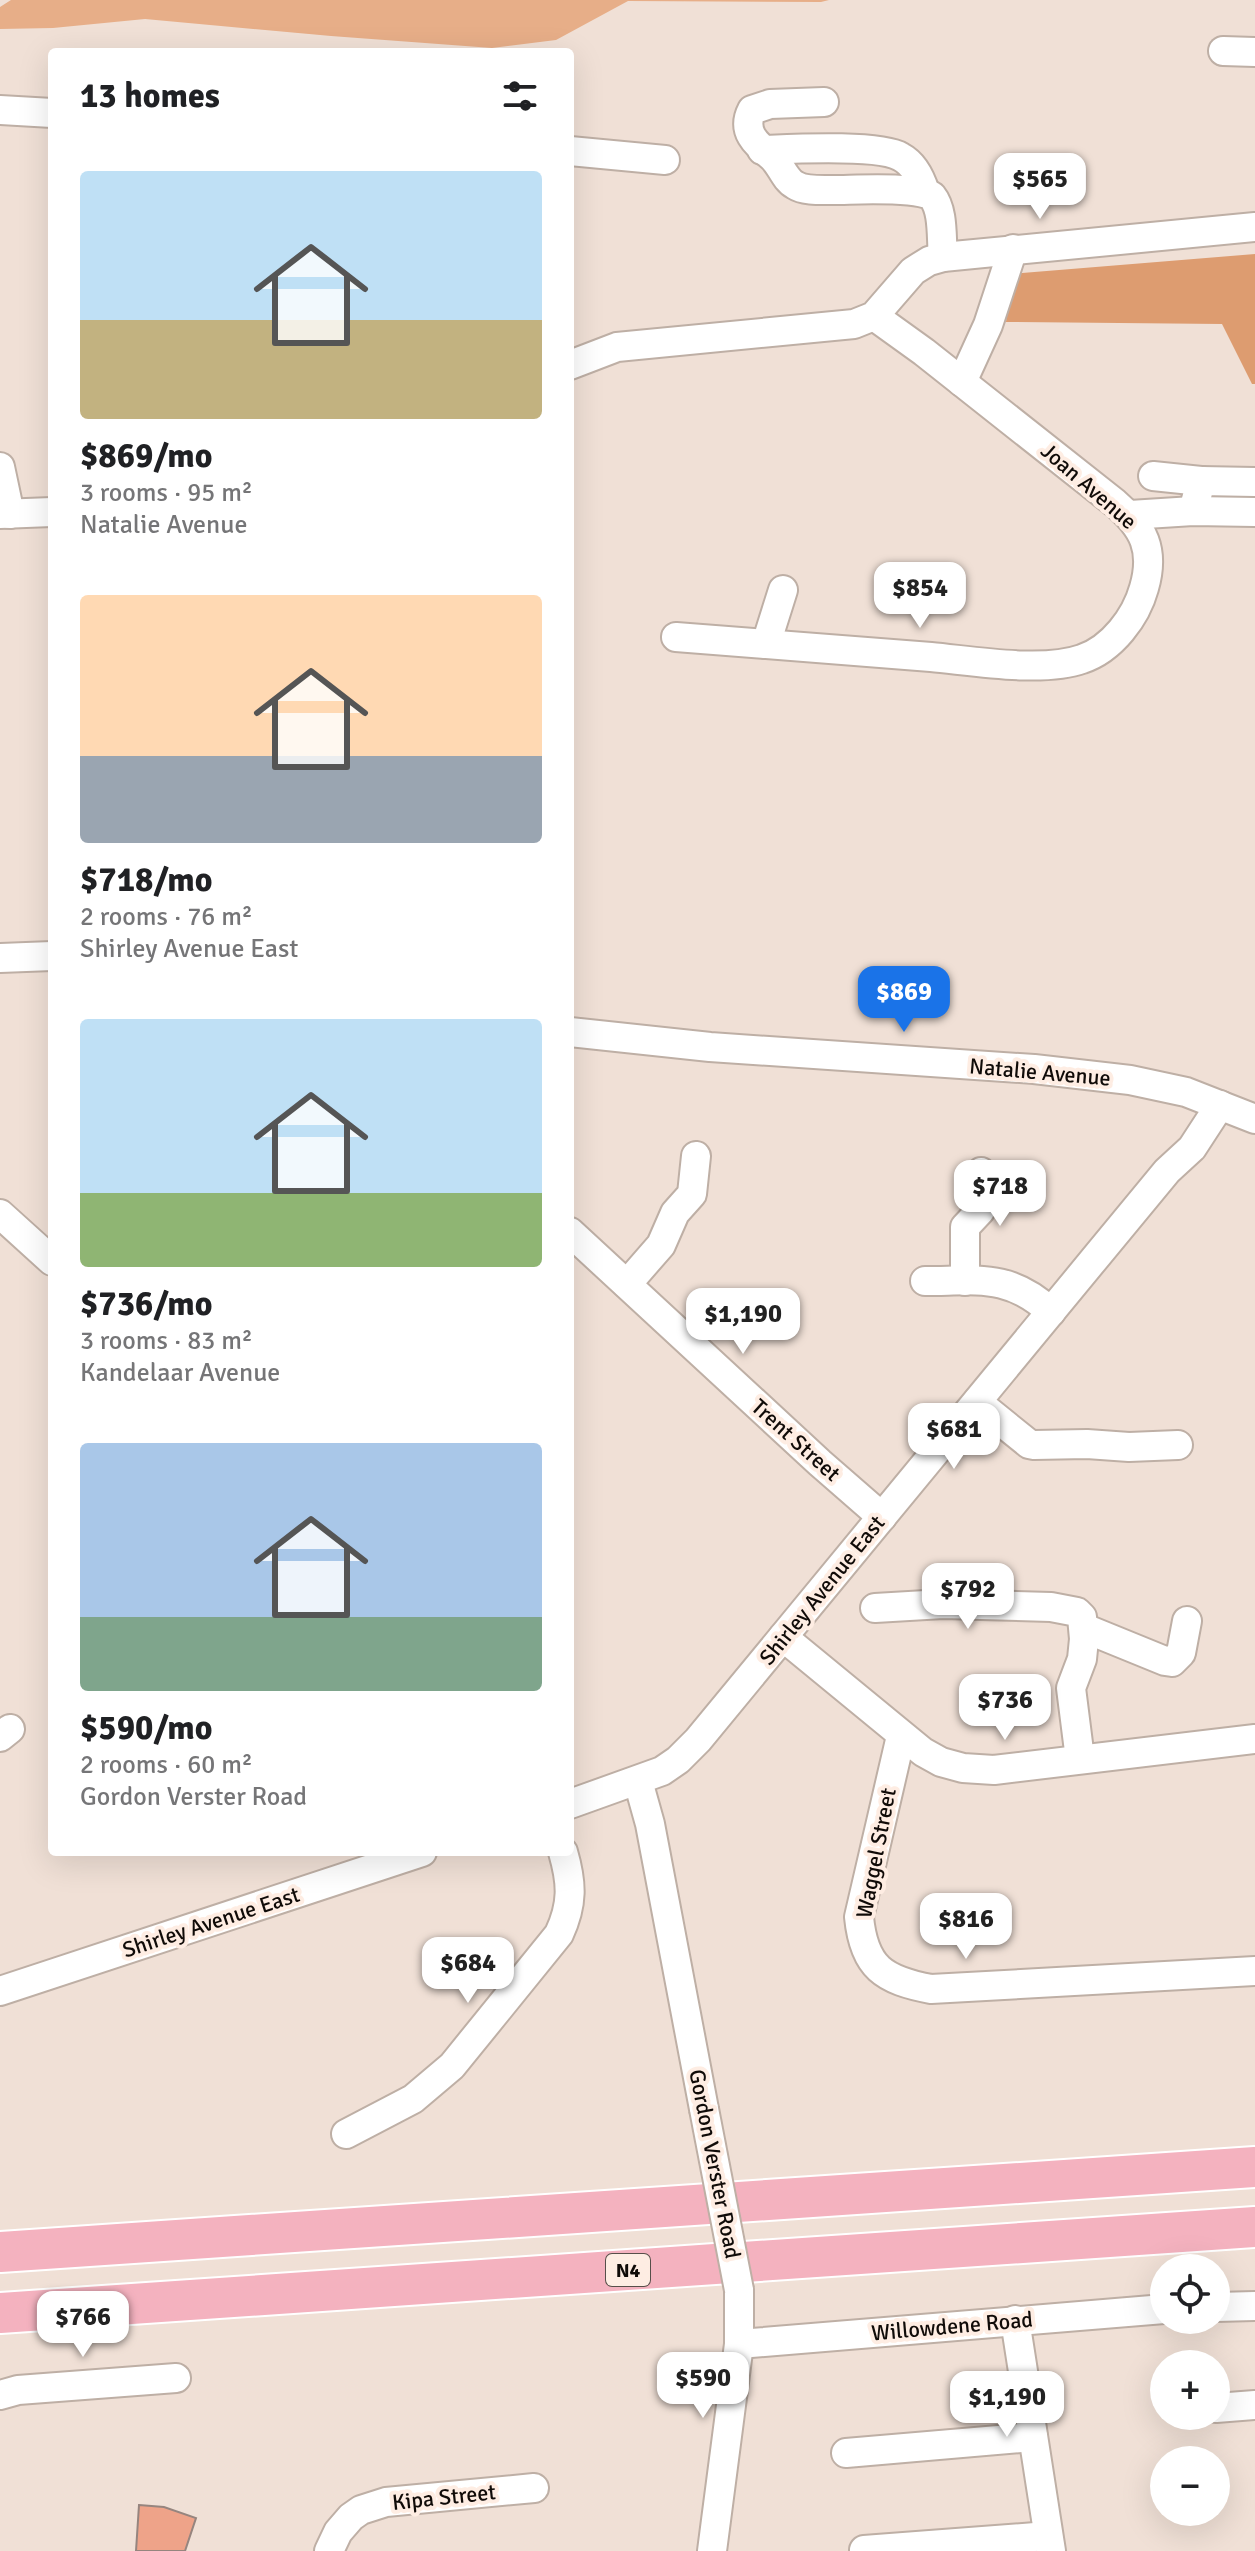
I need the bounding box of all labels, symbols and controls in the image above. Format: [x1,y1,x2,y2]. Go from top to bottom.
icon: filters [498,74,542,118]
text: 13 homes [80,75,220,117]
pin: $565 [993,153,1087,221]
text: $565 [1012,163,1068,195]
icon: home [239,223,383,367]
text: $869/mo [80,435,213,477]
street label: Joan Avenue [1036,437,1142,535]
text: 3 rooms · 95 m² [80,477,253,509]
text: Natalie Avenue [80,509,247,541]
pin: $854 [873,562,967,630]
text: $854 [892,572,948,604]
icon: home [239,647,383,791]
text: $718/mo [80,859,213,901]
text: 2 rooms · 76 m² [80,901,253,933]
text: Shirley Avenue East [80,933,298,965]
pin: $869 [857,966,951,1034]
text: $869 [876,976,932,1008]
street label: Natalie Avenue [968,1052,1112,1092]
icon: home [239,1071,383,1215]
pin: $718 [953,1160,1047,1228]
text: $718 [972,1170,1028,1202]
text: $736/mo [80,1283,213,1325]
pin: $1,190 [678,1288,808,1356]
text: $1,190 [704,1298,782,1330]
text: 3 rooms · 83 m² [80,1325,253,1357]
text: Kandelaar Avenue [80,1357,280,1389]
street label: Trent Street [746,1393,846,1487]
pin: $681 [907,1403,1001,1471]
text: $681 [926,1413,982,1445]
icon: home [239,1495,383,1639]
street label: Shirley Avenue East [753,1509,891,1670]
pin: $792 [921,1563,1015,1631]
text: $792 [940,1573,996,1605]
pin: $736 [958,1674,1052,1742]
text: $736 [977,1684,1033,1716]
text: $590/mo [80,1707,213,1749]
text: 2 rooms · 60 m² [80,1749,253,1781]
text: Gordon Verster Road [80,1781,307,1813]
street label: Waggel Street [850,1785,902,1920]
street label: Shirley Avenue East [119,1881,303,1963]
pin: $816 [919,1893,1013,1961]
text: $816 [938,1903,994,1935]
pin: $684 [421,1937,515,2005]
text: $684 [440,1947,496,1979]
street label: Gordon Verster Road [683,2067,747,2261]
road number: N4 [606,2254,650,2286]
map controls [1150,2254,1230,2526]
button: locate [1150,2254,1230,2334]
pin: $766 [36,2291,130,2359]
text: $766 [55,2301,111,2333]
street label: Willowdene Road [870,2305,1034,2347]
button: + [1150,2350,1230,2430]
pin: $590 [656,2352,750,2420]
text: $590 [675,2362,731,2394]
pin: $1,190 [942,2371,1072,2439]
text: $1,190 [968,2381,1046,2413]
button: − [1150,2446,1230,2526]
street label: Kipa Street [391,2478,497,2516]

